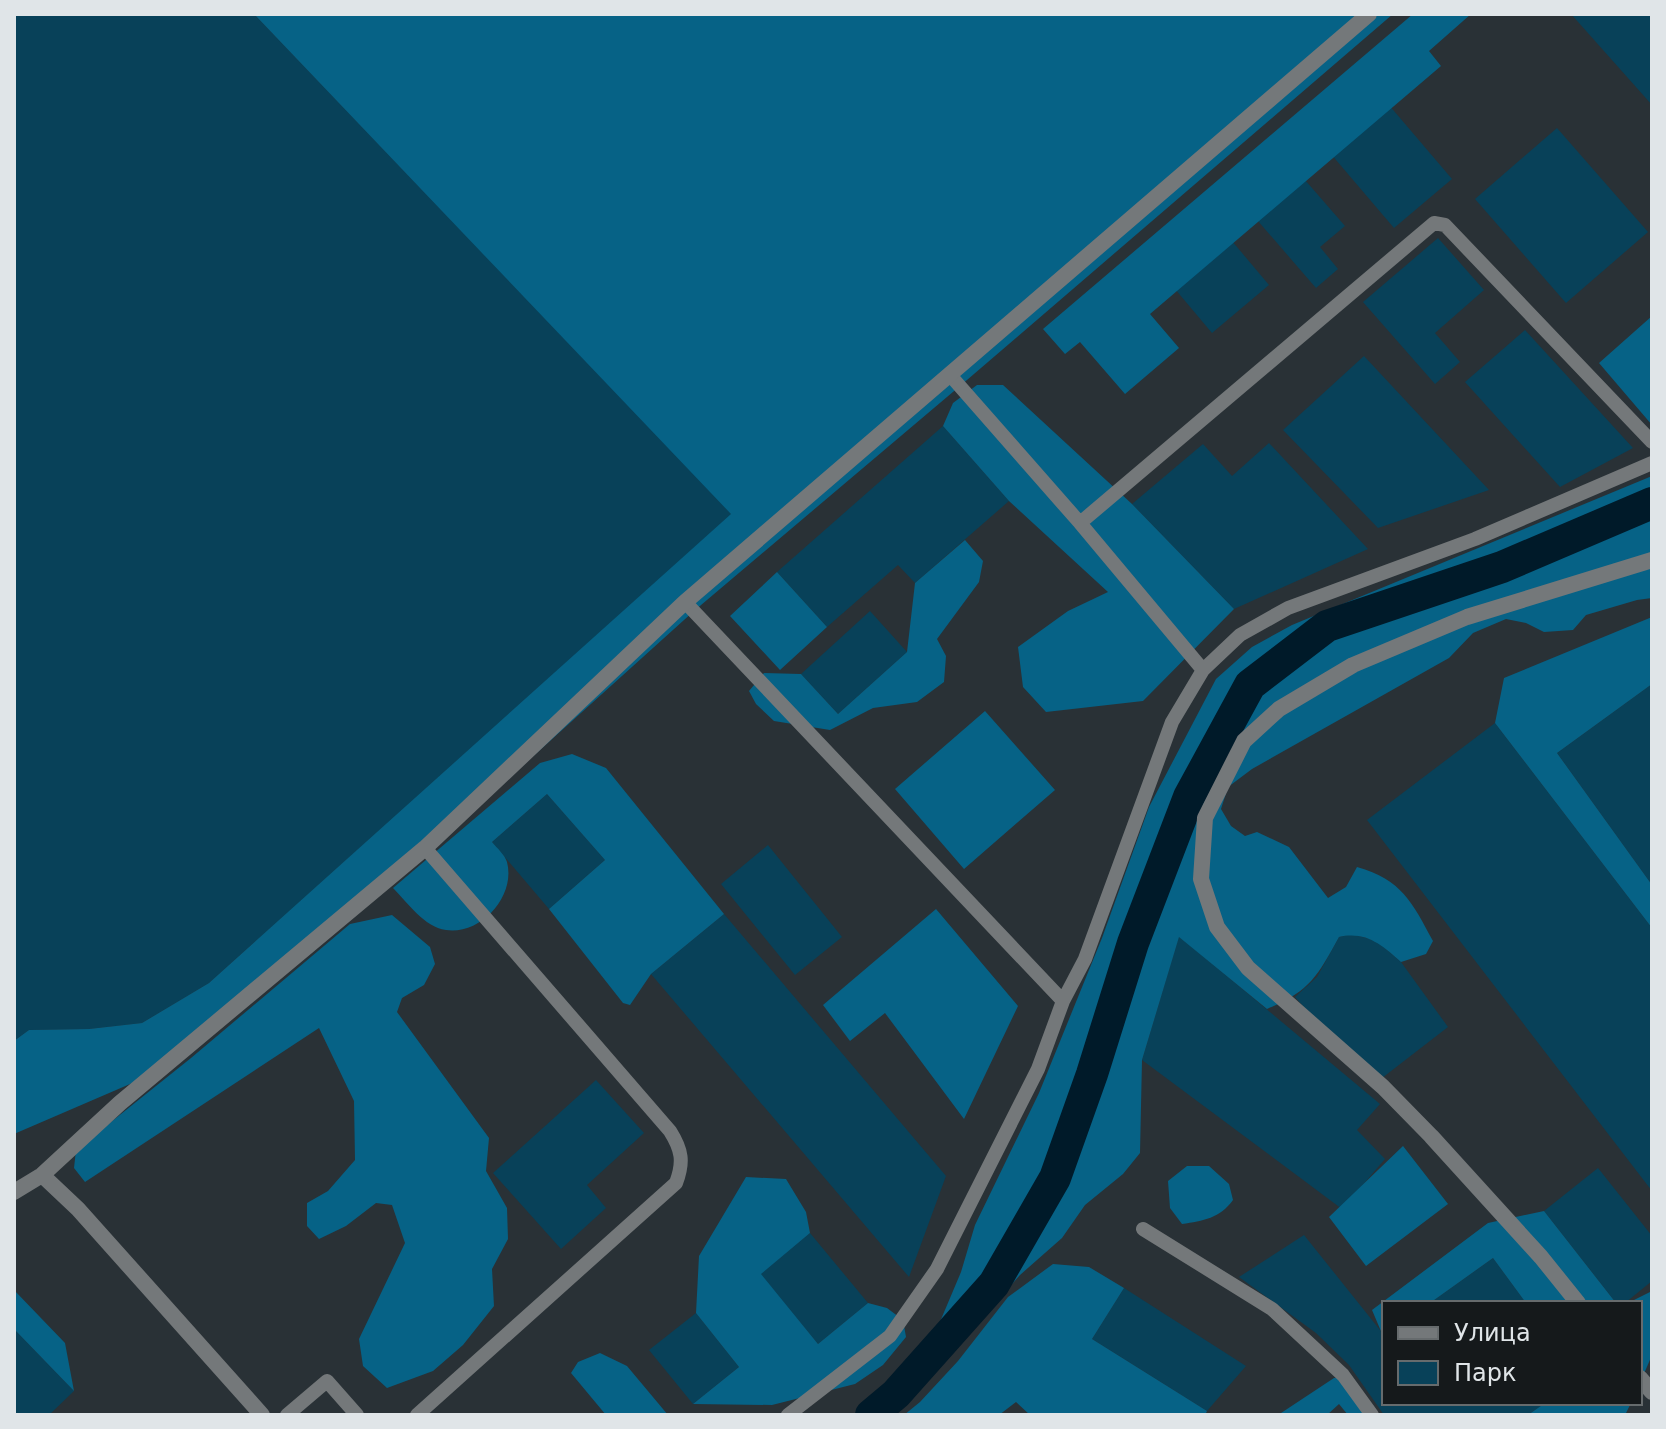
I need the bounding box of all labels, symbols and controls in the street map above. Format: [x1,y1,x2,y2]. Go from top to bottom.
legend [1382,1301,1642,1405]
text: Улица [1454,1319,1531,1347]
text: Парк [1454,1359,1516,1387]

